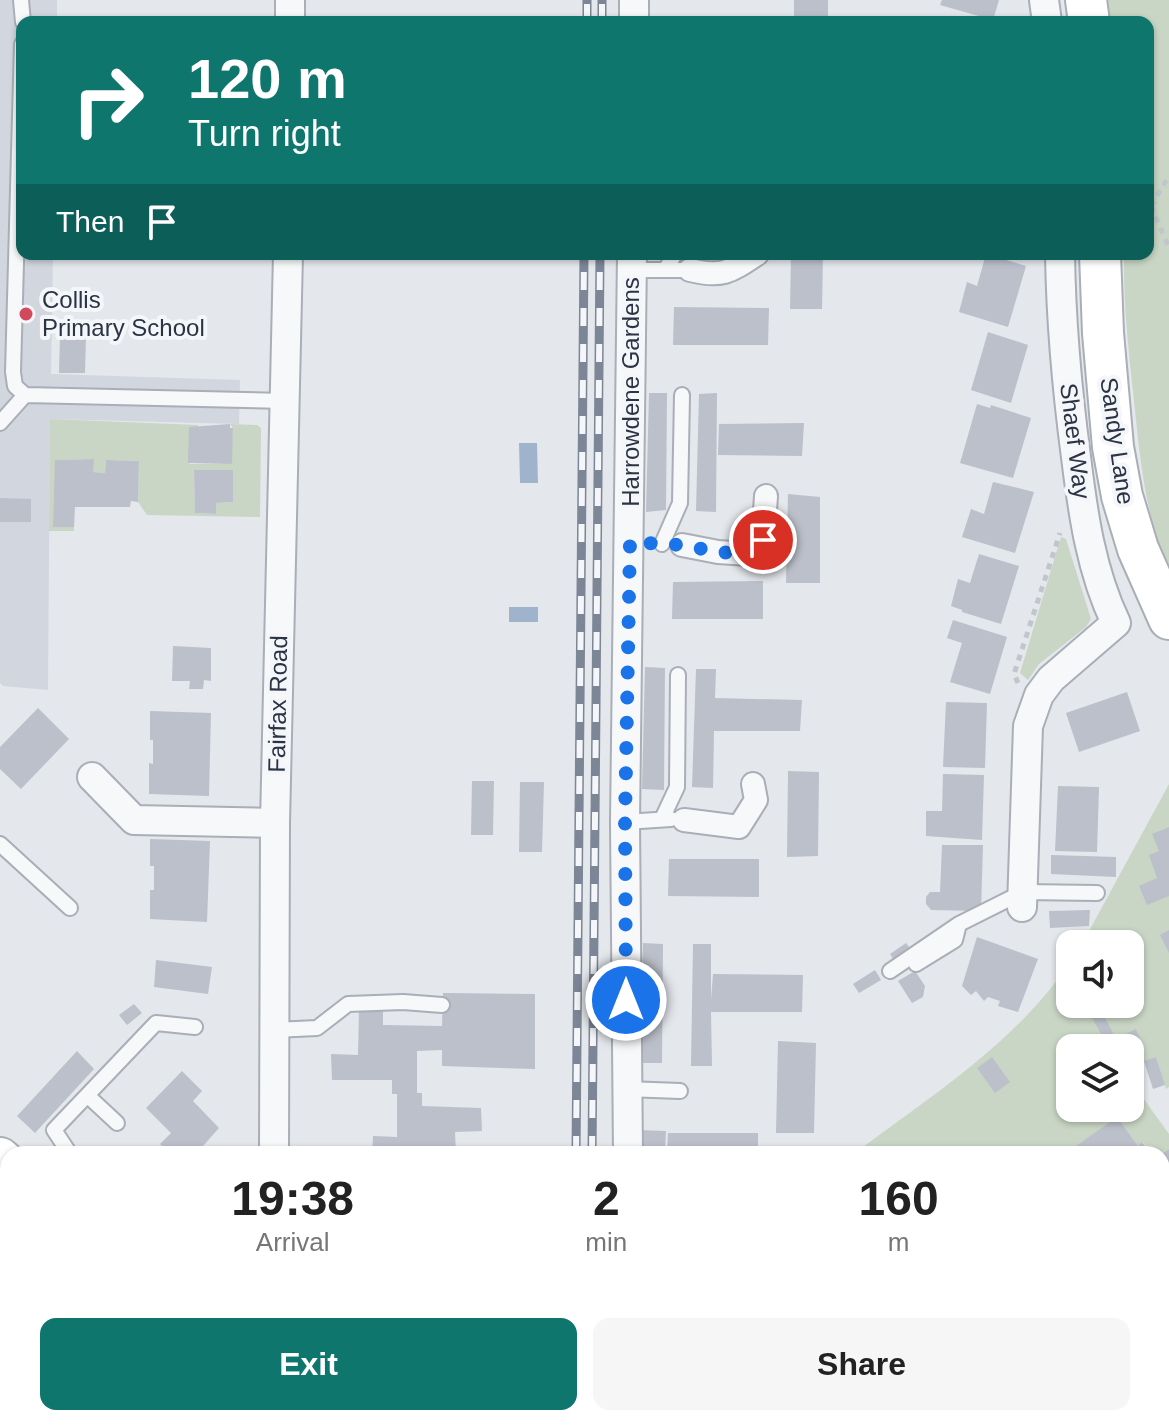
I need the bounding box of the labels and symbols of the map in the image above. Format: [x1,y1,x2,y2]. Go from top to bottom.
street label: Harrowdene Gardens [617,277,644,507]
place label: Collis Primary School [42,286,205,341]
marker: Collis Primary School [17,305,35,323]
street label: Sandy Lane [1095,376,1140,506]
street label: Shaef Way [1055,381,1096,500]
pin [729,506,797,574]
street label: Fairfax Road [263,635,292,773]
position arrow [584,958,668,1042]

